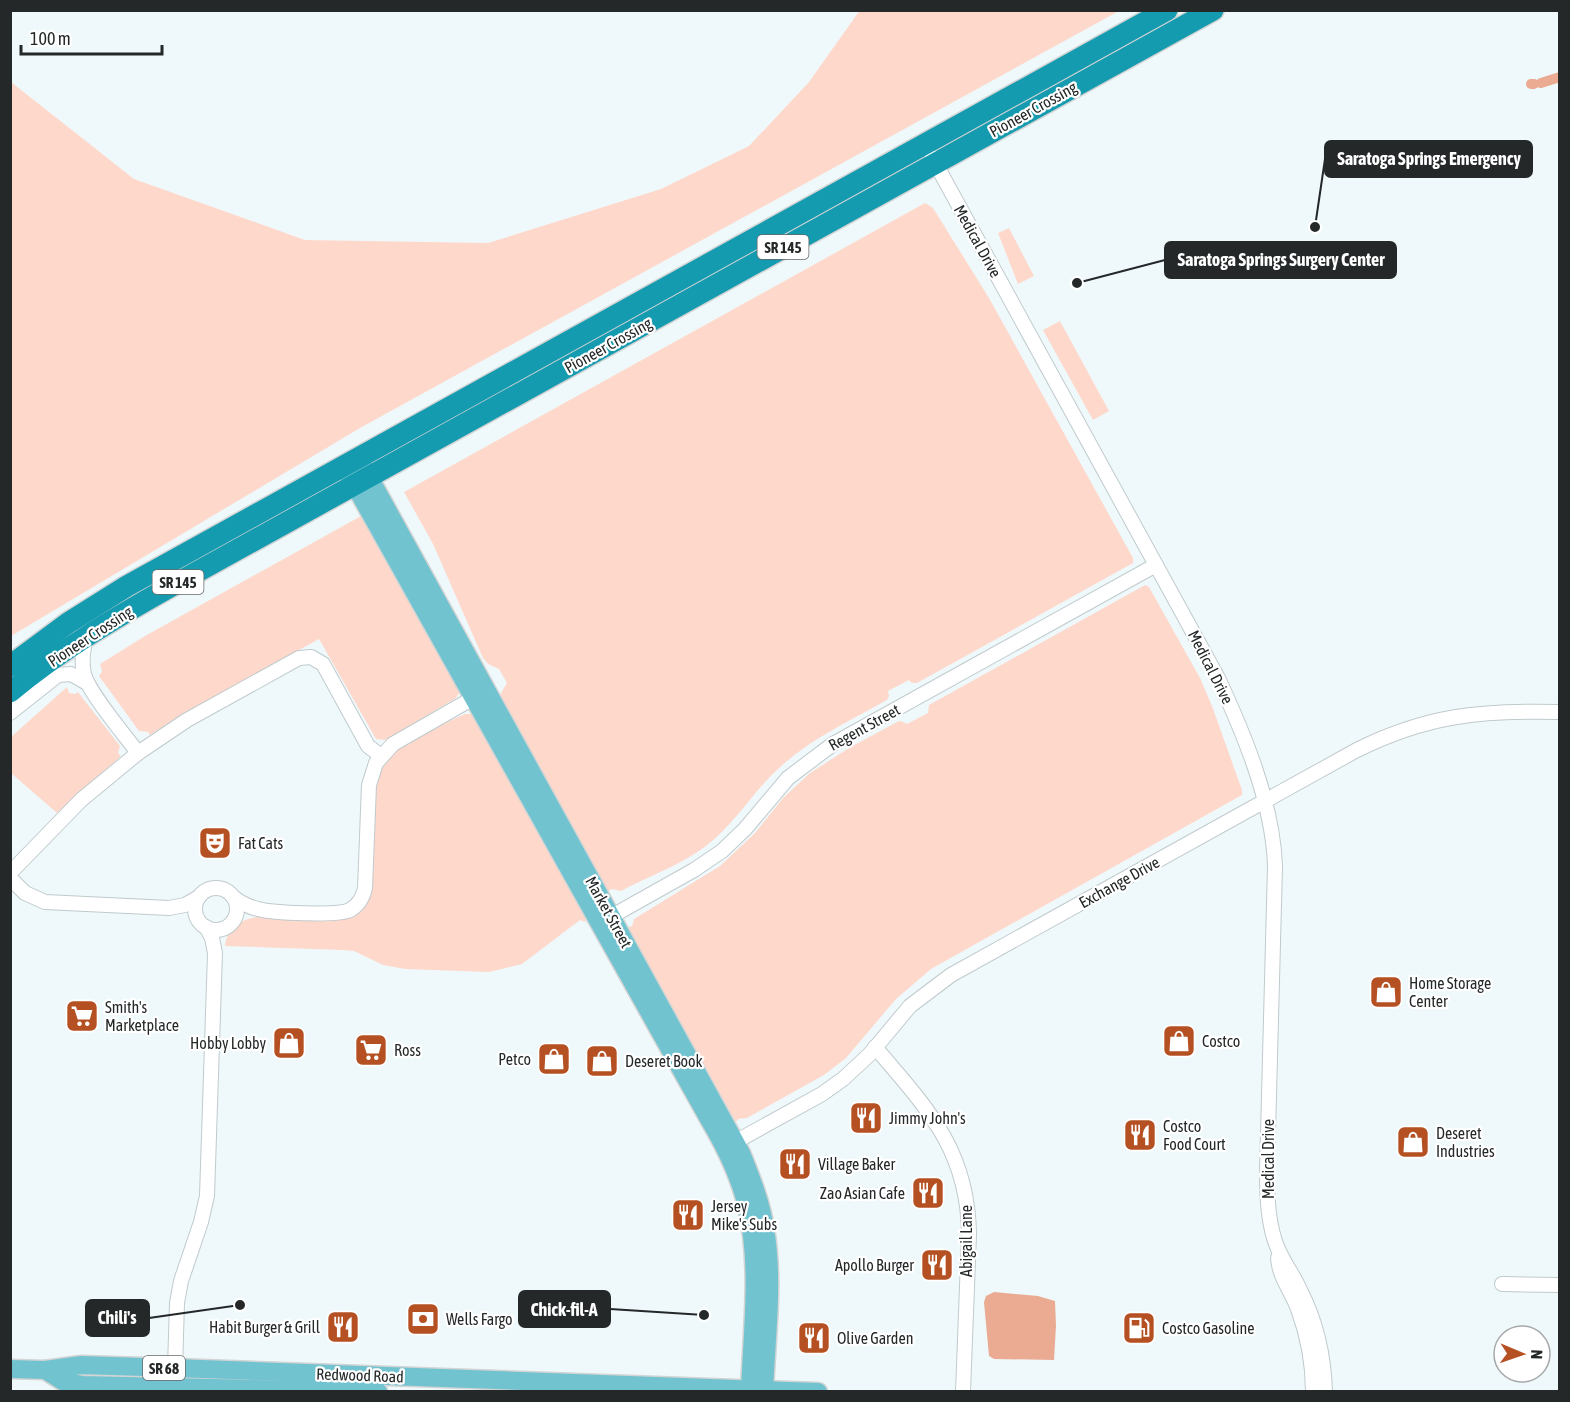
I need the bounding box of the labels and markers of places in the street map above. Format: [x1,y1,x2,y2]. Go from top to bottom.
callout: Saratoga Springs Emergency [1325,141,1532,177]
callout: Saratoga Springs Surgery Center [1165,242,1396,278]
theatre icon: Fat Cats [197,825,233,861]
place label: Fat Cats [238,834,284,852]
shop icon: Home Storage Center [1368,974,1404,1010]
place label: Home Storage Center [1409,974,1491,1010]
supermarket icon: Smith's Marketplace [64,998,100,1034]
place label: Smith's Marketplace [105,998,179,1035]
shop icon: Costco [1161,1023,1197,1059]
shop icon: Hobby Lobby [271,1025,307,1061]
supermarket icon: Ross [353,1032,389,1068]
place label: Costco [1202,1032,1240,1050]
place label: Hobby Lobby [190,1034,266,1053]
place label: Ross [394,1041,421,1059]
shop icon: Petco [536,1041,572,1077]
shop icon: Deseret Book [584,1043,620,1079]
place label: Petco [498,1050,531,1068]
place label: Deseret Book [625,1052,703,1070]
restaurant icon: Jimmy John's [848,1100,884,1136]
place label: Jimmy John's [889,1109,966,1128]
restaurant icon: Costco Food Court [1122,1117,1158,1153]
place label: Costco Food Court [1163,1117,1226,1153]
shop icon: Deseret Industries [1395,1124,1431,1160]
place label: Deseret Industries [1436,1124,1495,1160]
restaurant icon: Village Baker [777,1146,813,1182]
place label: Village Baker [818,1155,895,1174]
restaurant icon: Zao Asian Cafe [910,1175,946,1211]
place label: Zao Asian Cafe [820,1184,905,1202]
restaurant icon: Jersey Mike's Subs [670,1197,706,1233]
place label: Jersey Mike's Subs [711,1197,777,1233]
restaurant icon: Apollo Burger [919,1247,955,1283]
place label: Apollo Burger [835,1256,914,1275]
callout: Chick-fil-A [519,1291,610,1327]
callout: Chili's [86,1300,149,1336]
bank icon: Wells Fargo [405,1301,441,1337]
restaurant icon: Habit Burger & Grill [325,1309,361,1345]
place label: Wells Fargo [446,1310,513,1329]
fuel station icon: Costco Gasoline [1121,1310,1157,1346]
place label: Habit Burger & Grill [209,1318,321,1337]
place label: Costco Gasoline [1162,1319,1254,1337]
restaurant icon: Olive Garden [796,1320,832,1356]
place label: Olive Garden [837,1329,913,1347]

